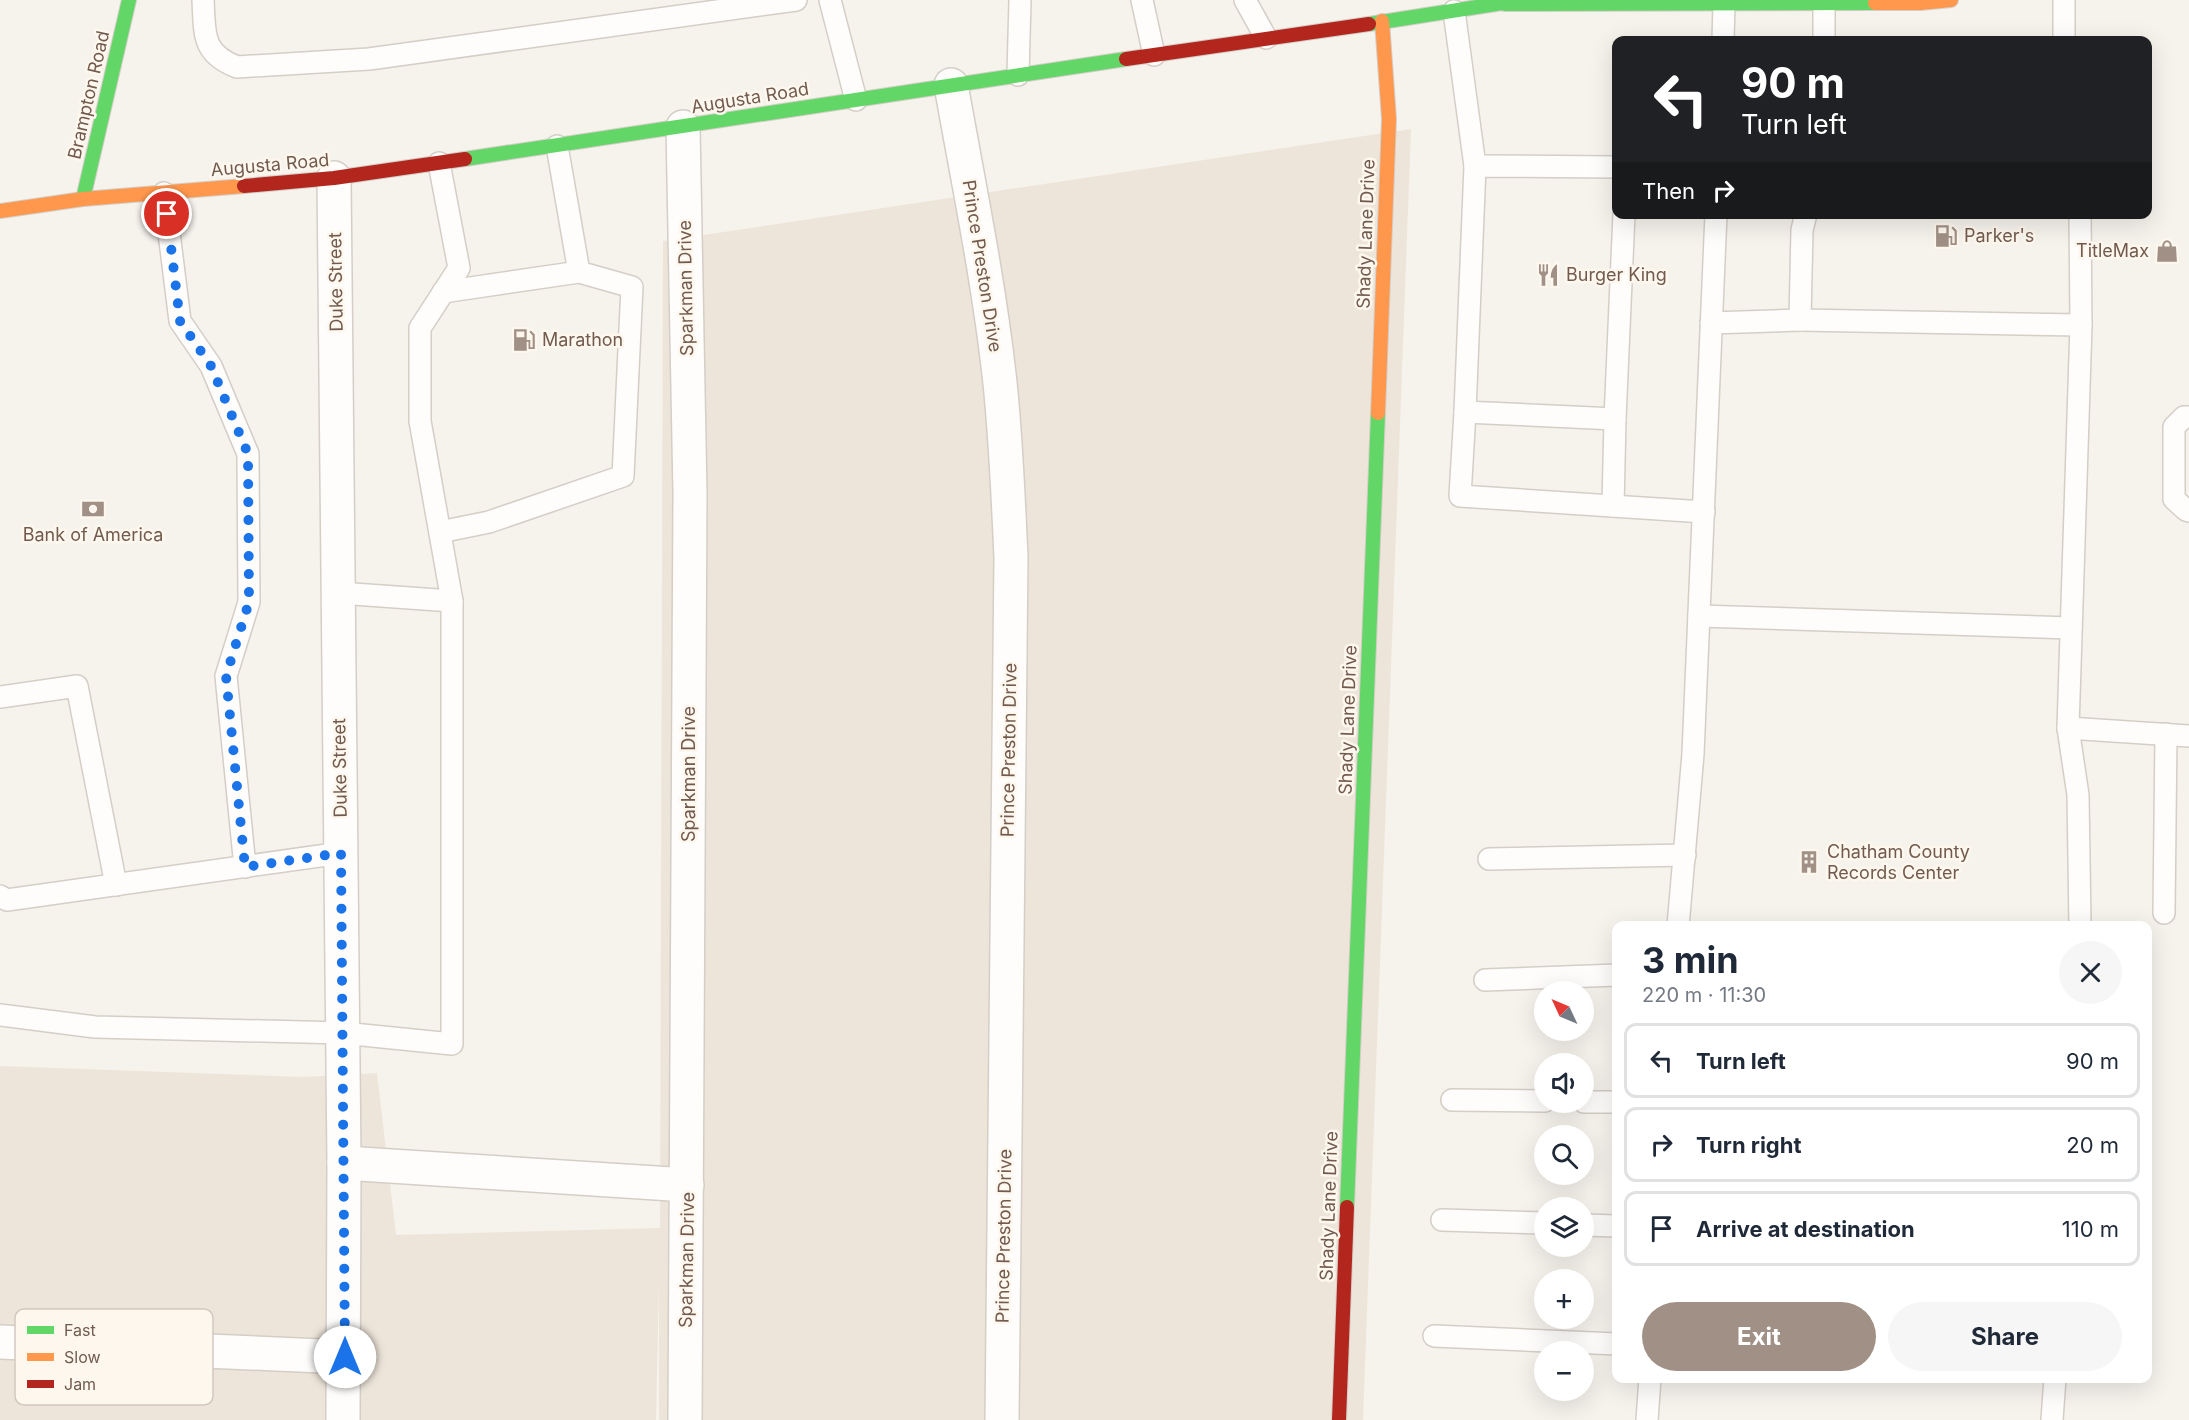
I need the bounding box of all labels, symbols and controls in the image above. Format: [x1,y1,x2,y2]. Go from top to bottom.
street label: Brampton Road [64,29,113,161]
text: 90 m [1741,57,1845,108]
icon: left [1642,60,1720,138]
street label: Augusta Road [690,78,810,117]
text: Turn left [1741,108,1847,141]
street label: Augusta Road [210,149,330,180]
street label: Shady Lane Drive [1352,159,1379,309]
icon: right [1707,174,1740,207]
street label: Prince Preston Drive [958,178,1006,354]
text: Then [1642,178,1695,204]
pin [141,188,192,239]
icon: arrive [150,197,183,230]
street label: Sparkman Drive [674,220,697,356]
fuel station icon: Parker's [1933,223,1959,249]
place label: Parker's [1964,225,2034,246]
street label: Duke Street [324,232,347,332]
shop icon: TitleMax [2154,238,2180,264]
place label: TitleMax [2076,240,2149,261]
restaurant icon: Burger King [1535,262,1561,288]
place label: Burger King [1566,264,1667,285]
fuel station icon: Marathon [511,327,537,353]
place label: Marathon [542,329,623,350]
bank icon: Bank of America [80,496,106,522]
place label: Bank of America [23,524,163,545]
street label: Shady Lane Drive [1334,645,1361,795]
street label: Prince Preston Drive [996,663,1021,837]
street label: Sparkman Drive [678,706,699,842]
street label: Duke Street [328,718,351,818]
place label: Chatham County Records Center [1827,841,1970,883]
building icon: Chatham County Records Center [1796,849,1822,875]
text: 3 min [1642,938,1739,982]
button: close [2059,941,2122,1004]
north arrow [1534,981,1594,1041]
map controls [1534,981,1594,1401]
text: 220 m · 11:30 [1642,983,1766,1007]
icon: left [1645,1044,1678,1077]
text: Turn left [1696,1048,1786,1074]
text: 90 m [2066,1048,2119,1074]
button: sound [1534,1053,1594,1113]
button: search [1534,1125,1594,1185]
icon: right [1645,1128,1678,1161]
street label: Shady Lane Drive [1315,1131,1342,1281]
text: Turn right [1696,1132,1802,1158]
text: 20 m [2066,1132,2119,1158]
street label: Prince Preston Drive [991,1149,1016,1323]
street label: Sparkman Drive [675,1192,698,1328]
button: layers [1534,1197,1594,1257]
icon: arrive [1645,1212,1678,1245]
text: Arrive at destination [1696,1216,1915,1242]
text: 110 m [2062,1216,2119,1242]
button: + [1534,1269,1594,1329]
button: Exit [1642,1302,1876,1371]
button: Share [1888,1302,2122,1371]
legend [15,1309,213,1405]
text: Fast [64,1320,96,1340]
position arrow [313,1325,377,1389]
button: − [1534,1341,1594,1401]
text: Slow [64,1347,101,1367]
text: Jam [64,1374,96,1394]

